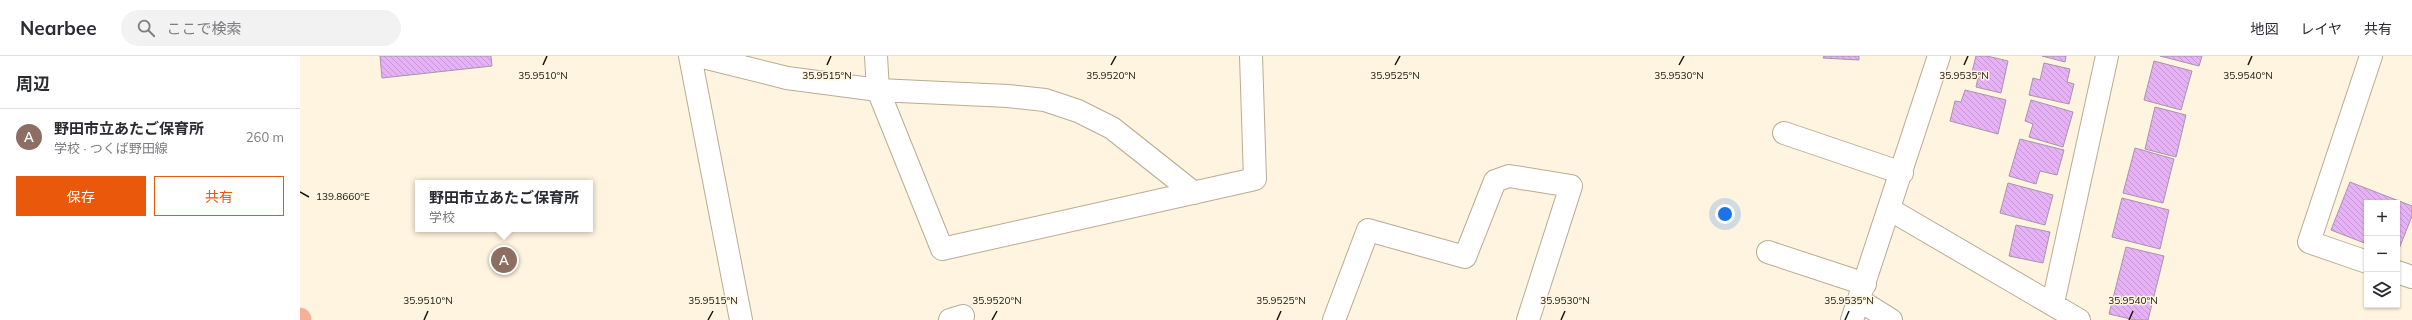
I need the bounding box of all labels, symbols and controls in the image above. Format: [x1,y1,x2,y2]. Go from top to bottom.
search box [121,10,401,46]
text: Nearbee [20,16,97,40]
icon: search [135,17,157,39]
text: ここで検索 [167,19,242,38]
text: 地図 [2250,20,2278,38]
text: レイヤ [2300,20,2342,38]
text: 共有 [2364,20,2392,38]
text: 35.9510°N [518,69,568,82]
text: 35.9515°N [802,69,852,82]
text: 35.9520°N [1086,69,1136,82]
text: 35.9525°N [1370,69,1420,82]
text: 35.9530°N [1654,69,1704,82]
text: 35.9535°N [1939,69,1989,82]
text: 35.9540°N [2223,69,2273,82]
text: 周辺 [16,73,50,94]
text: 野田市立あたご保育所 [54,119,204,138]
text: A [24,129,34,145]
text: 260 m [246,129,284,145]
text: 学校 · つくば野田線 [54,140,168,156]
button: 保存 [16,176,146,216]
button: 共有 [154,176,284,216]
popup [415,180,593,232]
text: 野田市立あたご保育所 [429,188,579,207]
text: 139.8660°E [316,190,370,203]
map controls [2364,200,2400,308]
button: + [2364,200,2400,236]
your location [1715,204,1735,224]
text: 学校 [429,209,455,225]
button: − [2364,236,2400,272]
pin: A [491,245,517,275]
button: layers [2364,272,2400,308]
text: 35.9510°N [403,294,453,307]
text: 35.9515°N [688,294,738,307]
text: 35.9520°N [972,294,1022,307]
text: 35.9525°N [1256,294,1306,307]
text: 35.9530°N [1540,294,1590,307]
text: 35.9535°N [1824,294,1874,307]
text: 35.9540°N [2108,294,2158,307]

